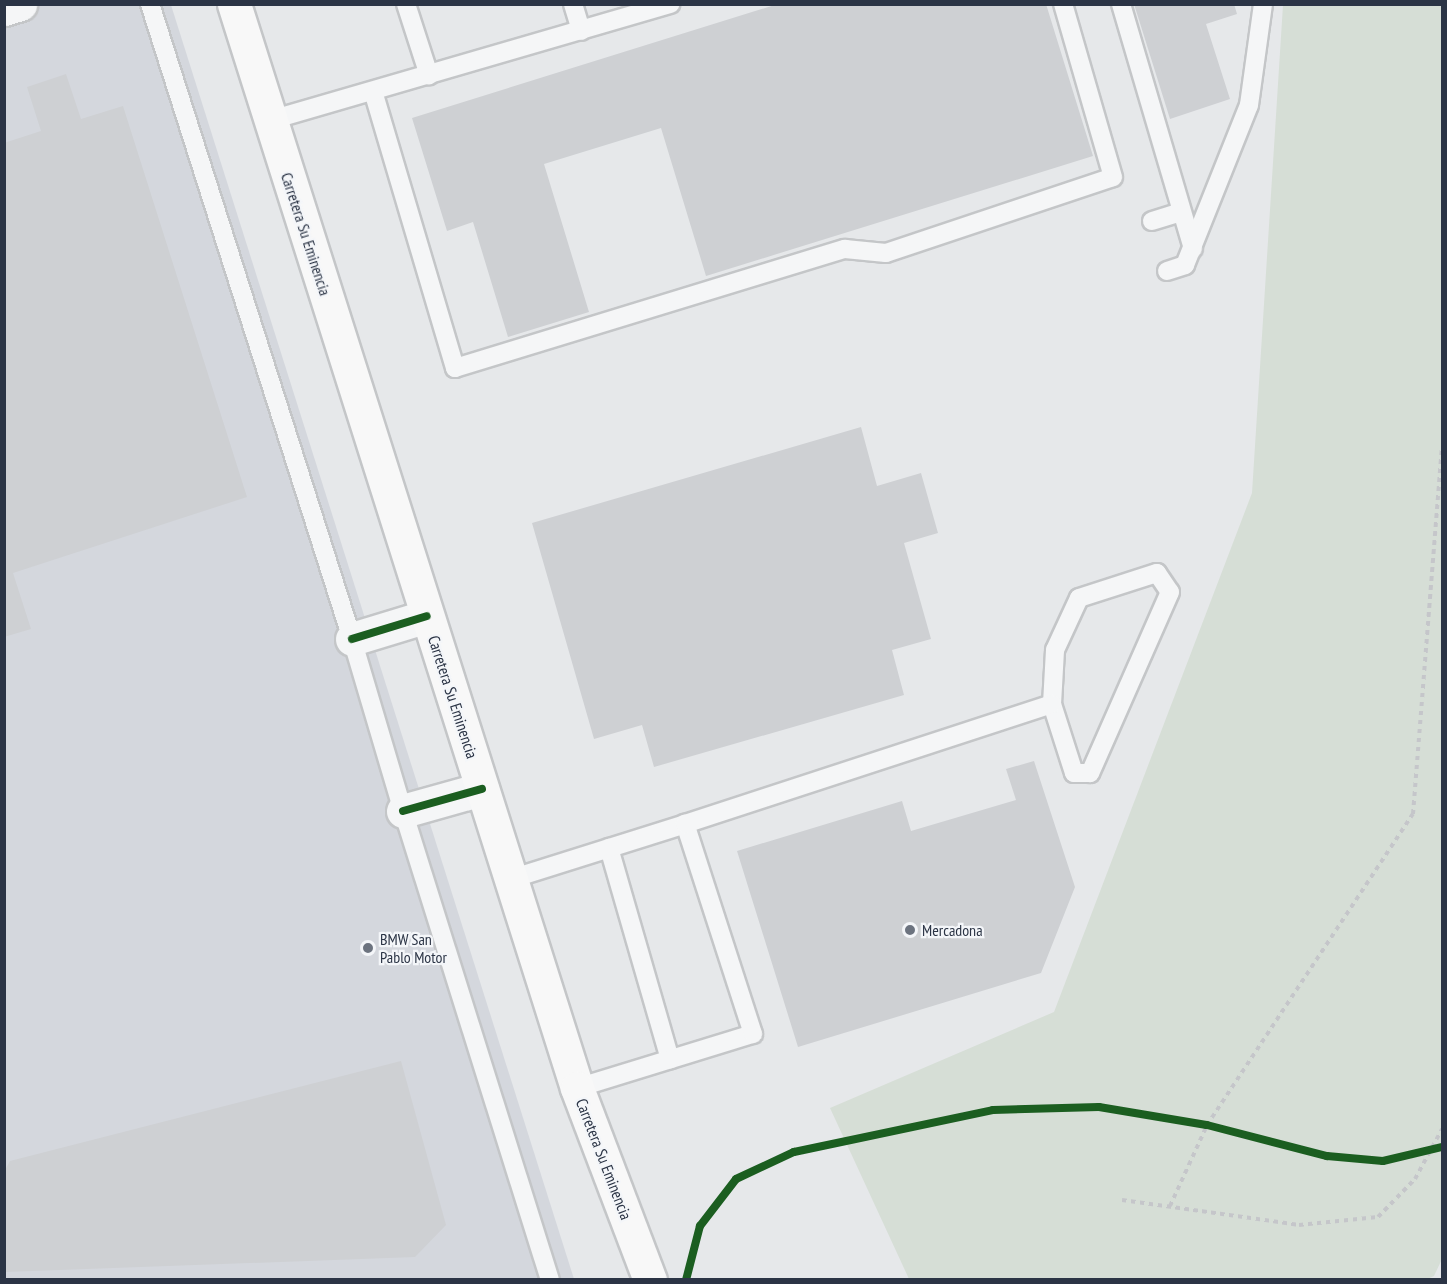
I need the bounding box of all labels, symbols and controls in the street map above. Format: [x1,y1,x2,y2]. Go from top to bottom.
street label: Carretera Su Eminencia [277,170,335,298]
street label: Carretera Su Eminencia [424,633,482,761]
place label: Mercadona [922,920,983,940]
marker: Mercadona [903,923,917,937]
place label: BMW San Pablo Motor [380,929,447,967]
marker: BMW San Pablo Motor [361,941,375,955]
street label: Carretera Su Eminencia [572,1096,636,1222]

